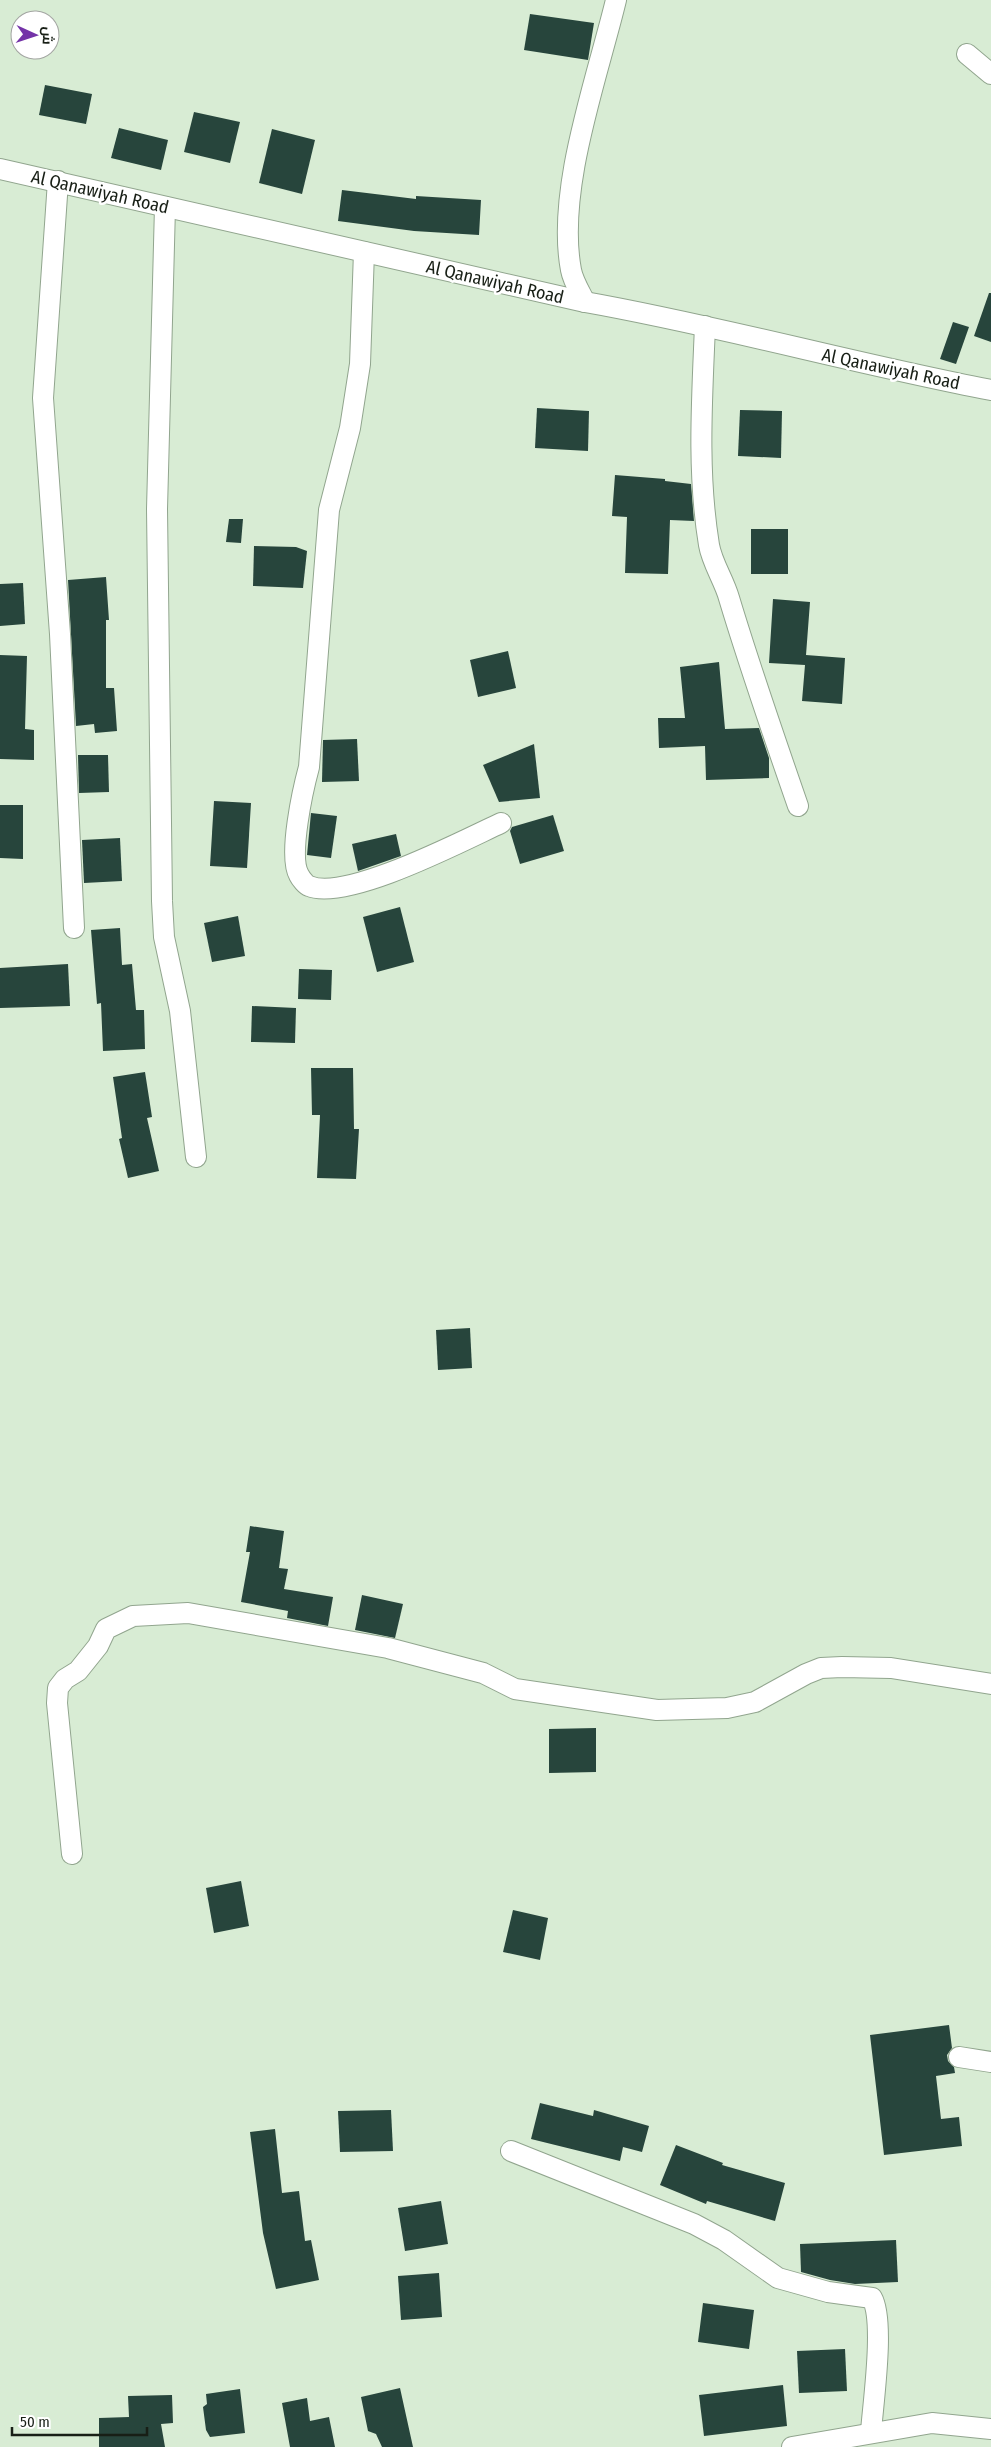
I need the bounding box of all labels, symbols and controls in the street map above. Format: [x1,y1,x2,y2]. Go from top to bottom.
north arrow [10,10,60,60]
text: ش [39,26,56,45]
street label: Al Qanawiyah Road [29,165,171,219]
street label: Al Qanawiyah Road [424,255,566,309]
street label: Al Qanawiyah Road [820,344,962,394]
scale bar [12,2404,148,2436]
text: 50 m [20,2413,50,2431]

